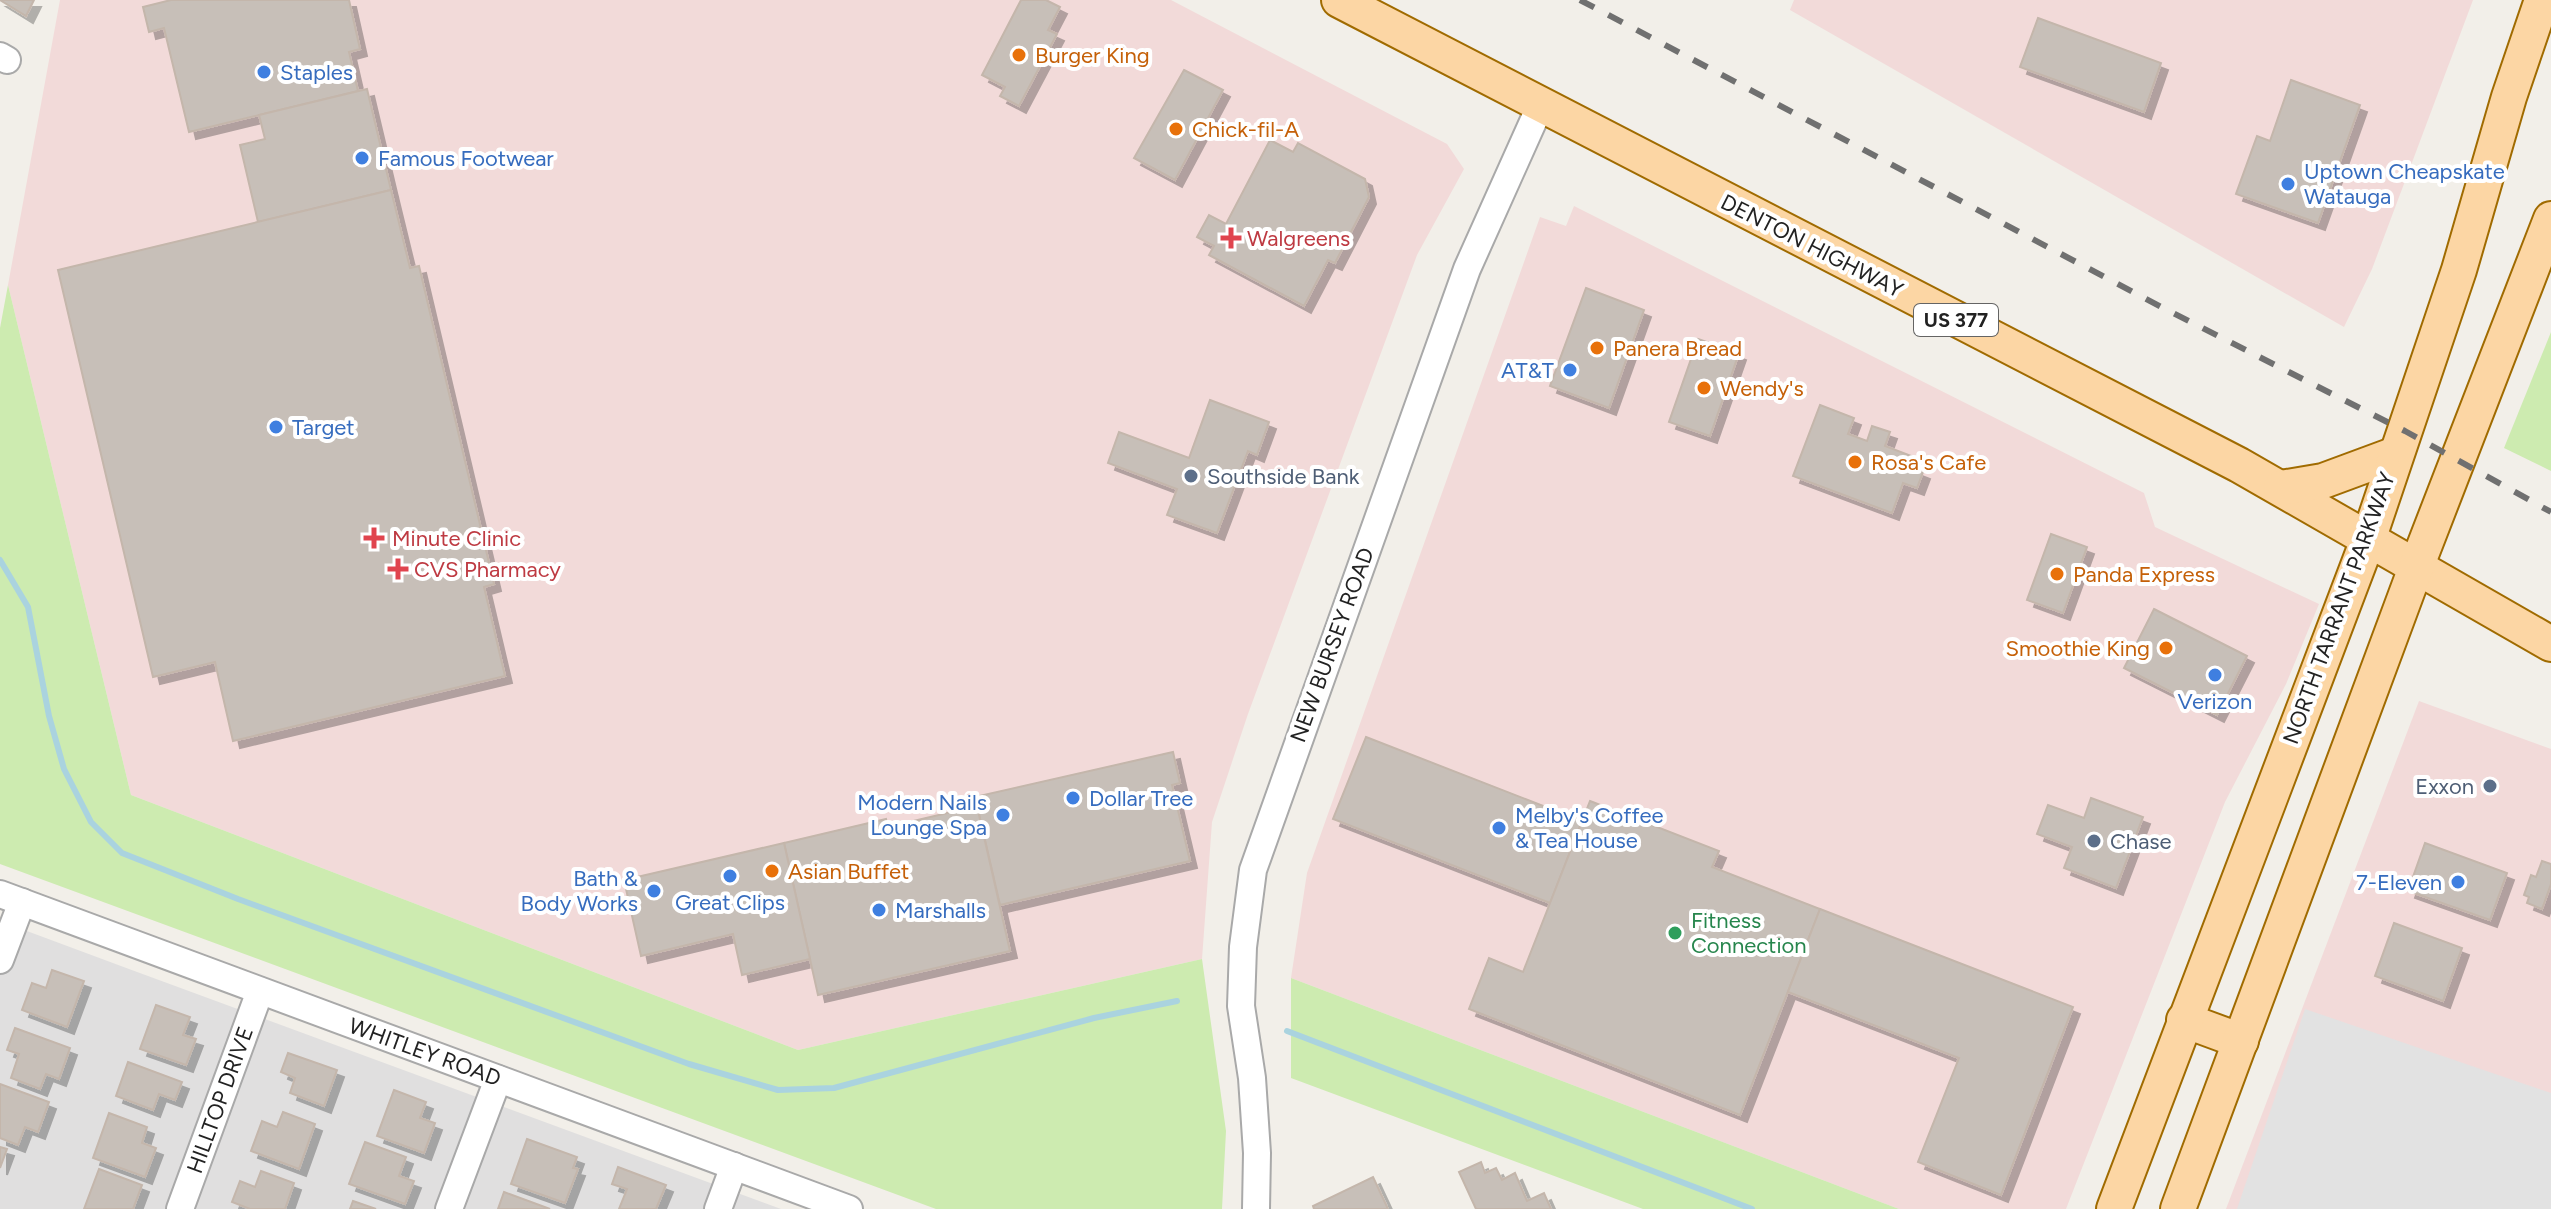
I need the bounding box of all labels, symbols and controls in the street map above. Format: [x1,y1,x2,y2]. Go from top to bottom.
place label: Burger King [1035,42,1150,69]
marker: Burger King [1010,46,1028,64]
place label: Staples [280,59,353,86]
marker: Staples [255,63,273,81]
place label: Chick-fil-A [1192,116,1299,143]
marker: Chick-fil-A [1167,120,1185,138]
place label: Famous Footwear [378,145,554,172]
marker: Famous Footwear [353,149,371,167]
place label: Uptown Cheapskate Watauga [2304,158,2505,210]
marker: Uptown Cheapskate Watauga [2279,175,2297,193]
street label: DENTON HIGHWAY [1716,188,1908,304]
place label: Walgreens [1247,225,1350,252]
marker: Walgreens [1222,229,1240,247]
road number: US 377 [1914,304,1998,336]
place label: Panera Bread [1613,335,1742,362]
marker: Panera Bread [1588,339,1606,357]
place label: AT&T [1501,357,1554,384]
marker: AT&T [1561,361,1579,379]
place label: Wendy's [1720,375,1804,402]
marker: Wendy's [1695,379,1713,397]
place label: Target [292,414,355,441]
marker: Target [267,418,285,436]
place label: Rosa's Cafe [1871,449,1986,476]
marker: Rosa's Cafe [1846,453,1864,471]
place label: Southside Bank [1207,463,1360,490]
marker: Southside Bank [1182,467,1200,485]
street label: NORTH TARRANT PARKWAY [2277,468,2401,748]
place label: Minute Clinic [392,525,521,552]
marker: Minute Clinic [363,527,385,549]
street label: NEW BURSEY ROAD [1284,544,1380,746]
place label: CVS Pharmacy [414,556,561,583]
marker: CVS Pharmacy [389,560,407,578]
place label: Panda Express [2073,561,2215,588]
marker: Panda Express [2048,565,2066,583]
place label: Smoothie King [2005,635,2150,662]
marker: Smoothie King [2157,639,2175,657]
marker: Verizon [2206,666,2224,684]
place label: Verizon [2178,688,2252,715]
place label: Exxon [2415,773,2474,800]
marker: Exxon [2481,777,2499,795]
place label: Dollar Tree [1089,785,1193,812]
place label: Modern Nails Lounge Spa [857,789,987,841]
marker: Dollar Tree [1064,789,1082,807]
place label: Melby's Coffee & Tea House [1515,802,1664,854]
marker: Modern Nails Lounge Spa [994,806,1012,824]
marker: Melby's Coffee & Tea House [1490,819,1508,837]
place label: Chase [2110,828,2172,855]
marker: Chase [2085,832,2103,850]
place label: Asian Buffet [788,858,909,885]
marker: Asian Buffet [763,862,781,880]
place label: Bath & Body Works [521,865,638,917]
marker: Great Clips [721,867,739,885]
place label: 7-Eleven [2356,869,2442,896]
marker: 7-Eleven [2449,873,2467,891]
marker: Bath & Body Works [645,882,663,900]
place label: Great Clips [675,889,785,916]
place label: Marshalls [895,897,986,924]
marker: Marshalls [870,901,888,919]
place label: Fitness Connection [1691,907,1807,959]
marker: Fitness Connection [1666,924,1684,942]
street label: WHITLEY ROAD [345,1012,505,1092]
street label: HILLTOP DRIVE [181,1023,259,1177]

